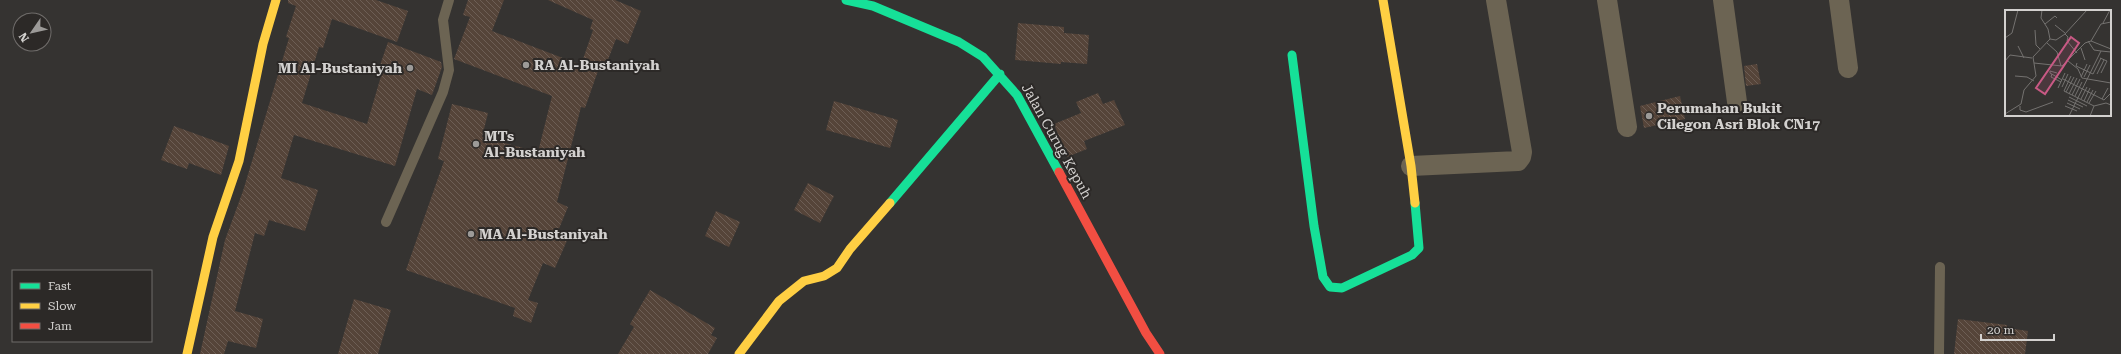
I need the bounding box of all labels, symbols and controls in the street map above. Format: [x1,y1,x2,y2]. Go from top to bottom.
inset map [2005,10,2111,116]
north arrow [12,12,52,52]
text: N [16,30,32,44]
place label: RA Al-Bustaniyah [534,57,660,73]
place label: MI Al-Bustaniyah [278,60,403,76]
marker: RA Al-Bustaniyah [521,60,531,70]
marker: MI Al-Bustaniyah [405,63,415,73]
street label: Jalan Curug Kepuh [1019,81,1095,201]
place label: Perumahan Bukit Cilegon Asri Blok CN17 [1657,100,1820,132]
marker: Perumahan Bukit Cilegon Asri Blok CN17 [1644,111,1654,121]
place label: MTs Al-Bustaniyah [484,128,586,160]
marker: MTs Al-Bustaniyah [471,139,481,149]
place label: MA Al-Bustaniyah [479,226,608,242]
marker: MA Al-Bustaniyah [466,229,476,239]
legend [12,270,152,342]
text: Fast [48,279,72,293]
text: Slow [48,299,76,313]
scale bar [1981,316,2054,342]
text: Jam [48,319,72,333]
text: 20 m [1987,323,2014,337]

